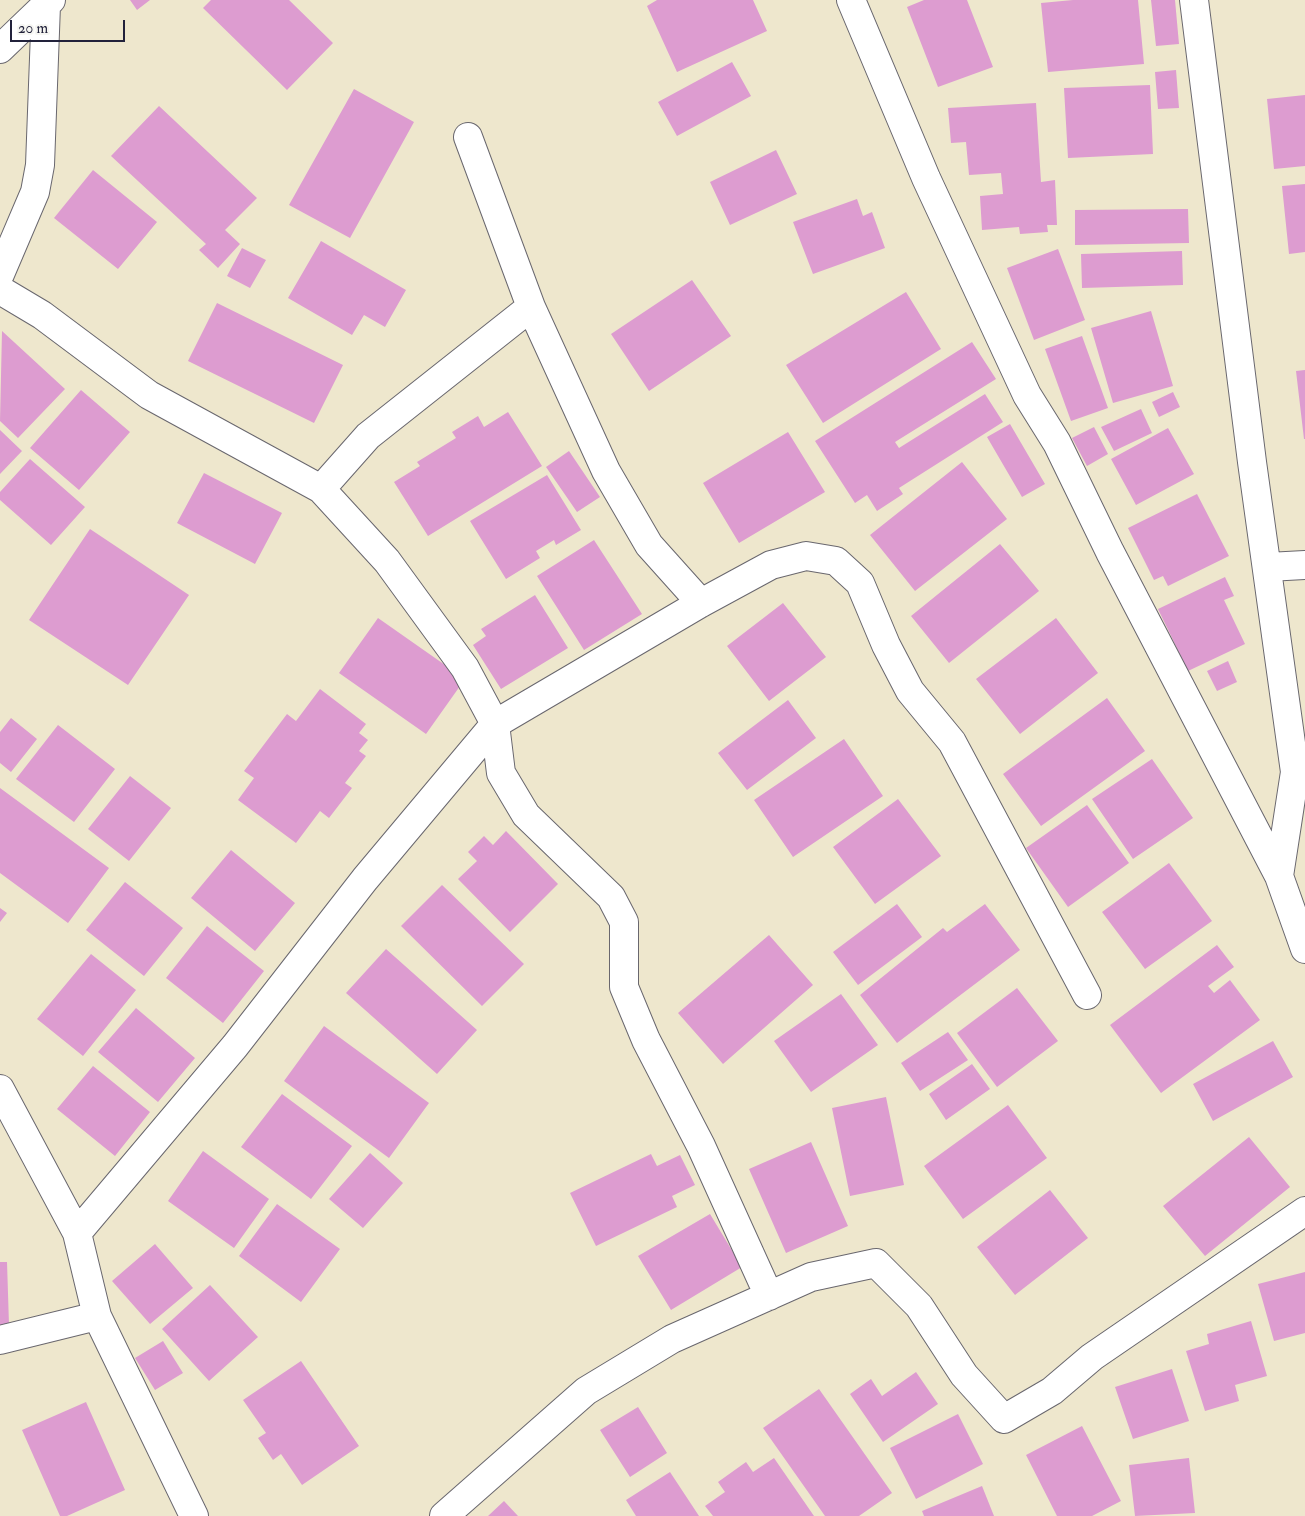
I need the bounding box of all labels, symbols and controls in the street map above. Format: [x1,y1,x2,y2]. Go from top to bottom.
scale bar [12,10,128,42]
text: 20 m [18,19,48,38]

